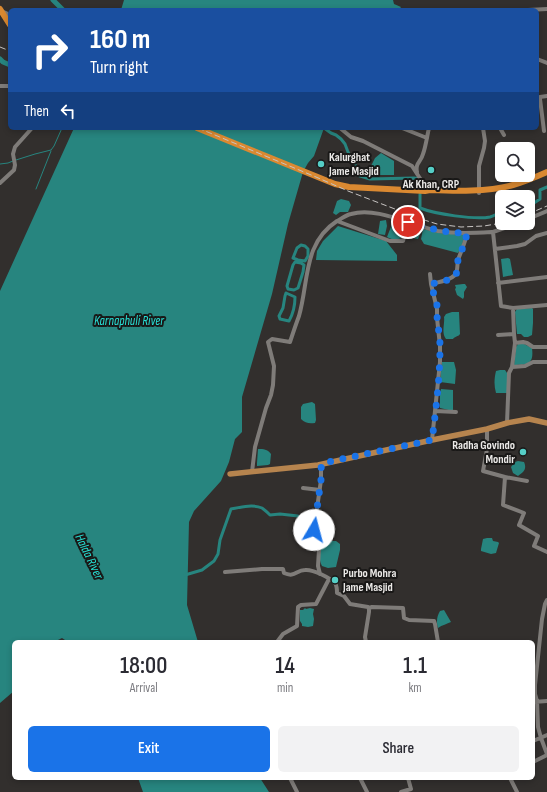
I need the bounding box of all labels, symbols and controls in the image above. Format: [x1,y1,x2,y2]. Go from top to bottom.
text: 160 m [90,23,150,56]
icon: right [24,24,76,76]
text: Turn right [90,57,148,78]
icon: left [57,100,79,122]
text: Then [24,102,49,121]
map controls [495,142,535,230]
button: search [495,142,535,182]
place label: Kalurghat Jame Masjid [328,150,379,179]
marker: Kalurghat Jame Masjid [316,159,326,169]
marker: Ak Khan, CRP [426,165,436,175]
place label: Ak Khan, CRP [402,177,460,192]
button: layers [495,190,535,230]
pin [391,205,425,239]
icon: arrive [397,211,419,233]
water label: Karnaphuli River [94,313,165,329]
place label: Radha Govindo Mondir [452,438,515,467]
marker: Radha Govindo Mondir [518,447,528,457]
position arrow [293,509,335,551]
water label: Halda River [71,531,108,583]
place label: Purbo Mohra Jame Masjid [342,566,396,595]
marker: Purbo Mohra Jame Masjid [330,575,340,585]
text: 18:00 [120,651,167,680]
text: 14 [275,651,295,680]
text: 1.1 [403,651,427,680]
text: Arrival [130,680,158,696]
text: min [277,680,293,696]
text: km [408,680,422,696]
button: Exit [28,726,270,772]
button: Share [278,726,519,772]

